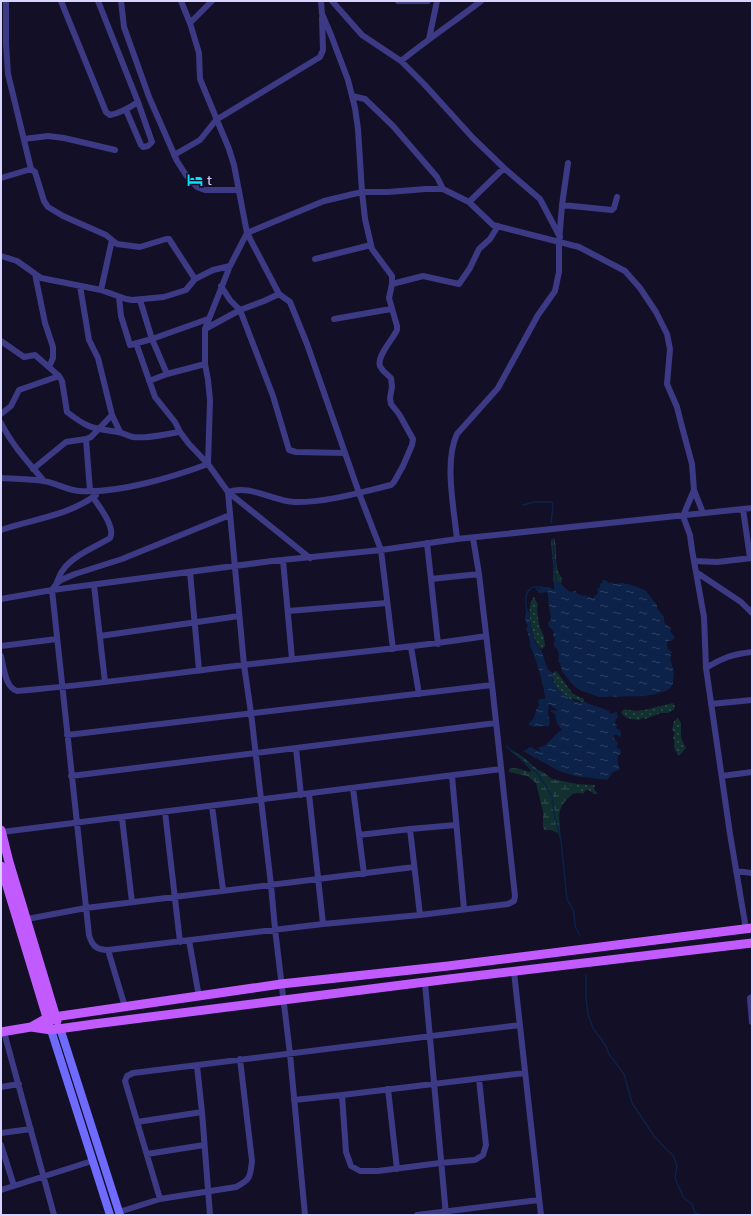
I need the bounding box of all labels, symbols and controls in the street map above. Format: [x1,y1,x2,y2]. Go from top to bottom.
hotel icon: t [186,171,204,189]
place label: t [207,171,212,189]

